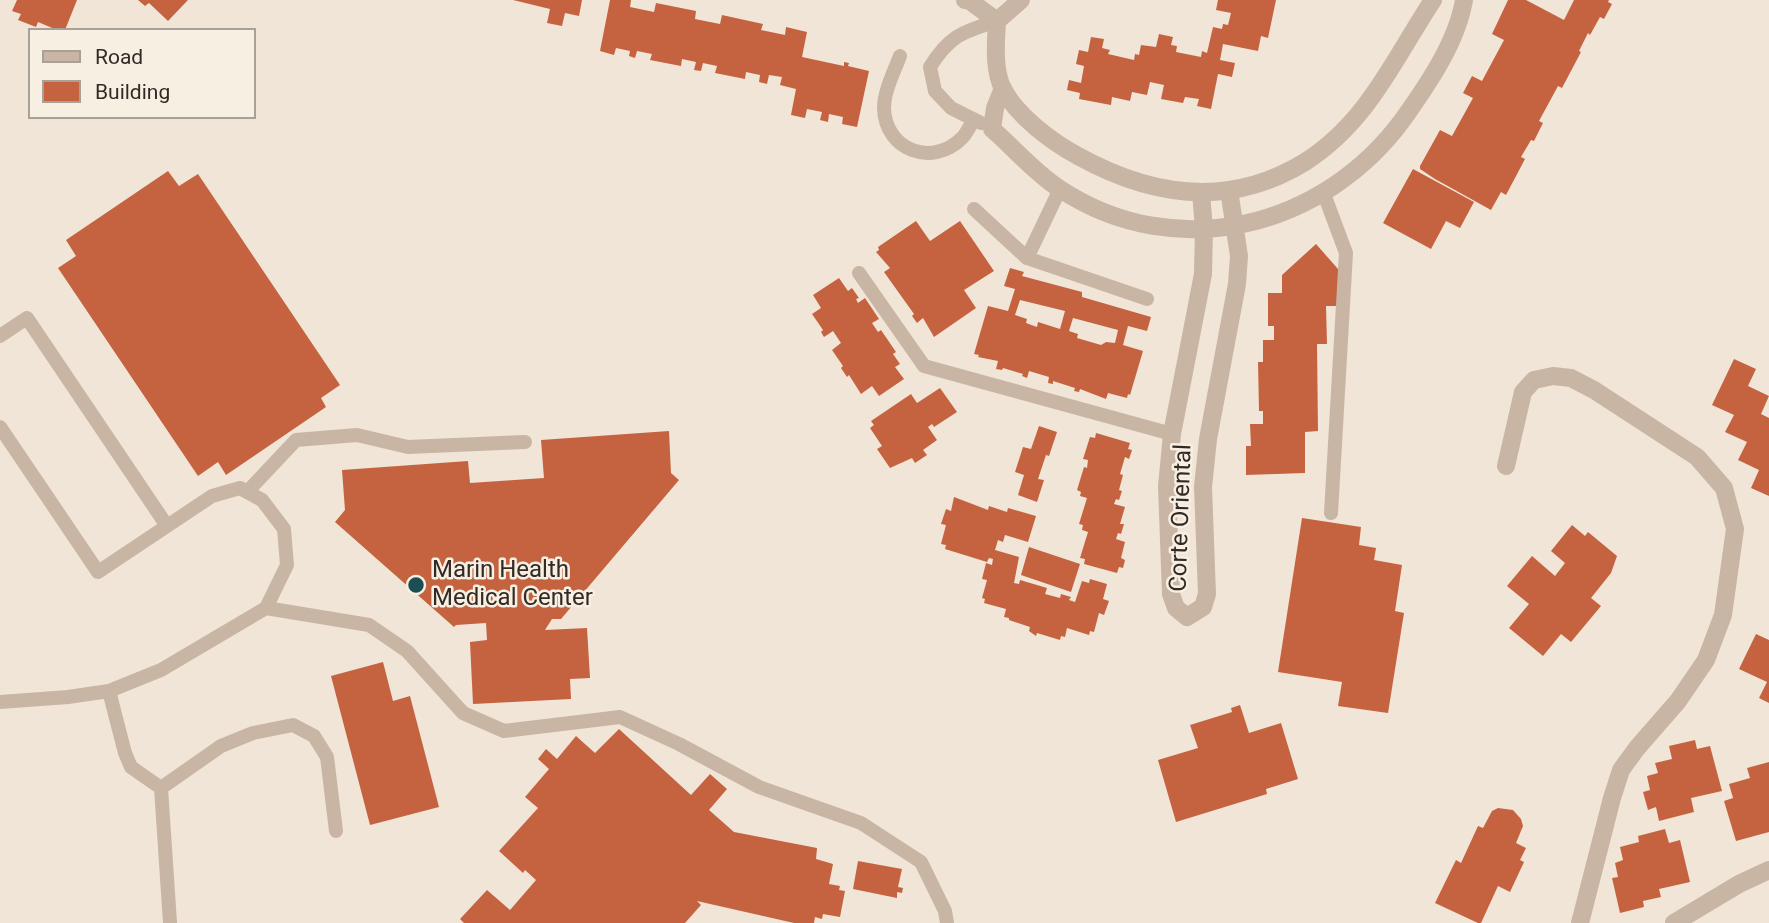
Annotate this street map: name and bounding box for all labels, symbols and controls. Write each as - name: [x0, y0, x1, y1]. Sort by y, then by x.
- legend: [28, 28, 256, 119]
- text: Road: [95, 45, 143, 69]
- text: Building: [95, 80, 170, 104]
- street label: Corte Oriental: [1165, 444, 1199, 592]
- place label: Marin Health Medical Center: [432, 557, 593, 613]
- marker: Marin Health Medical Center: [406, 575, 426, 595]

